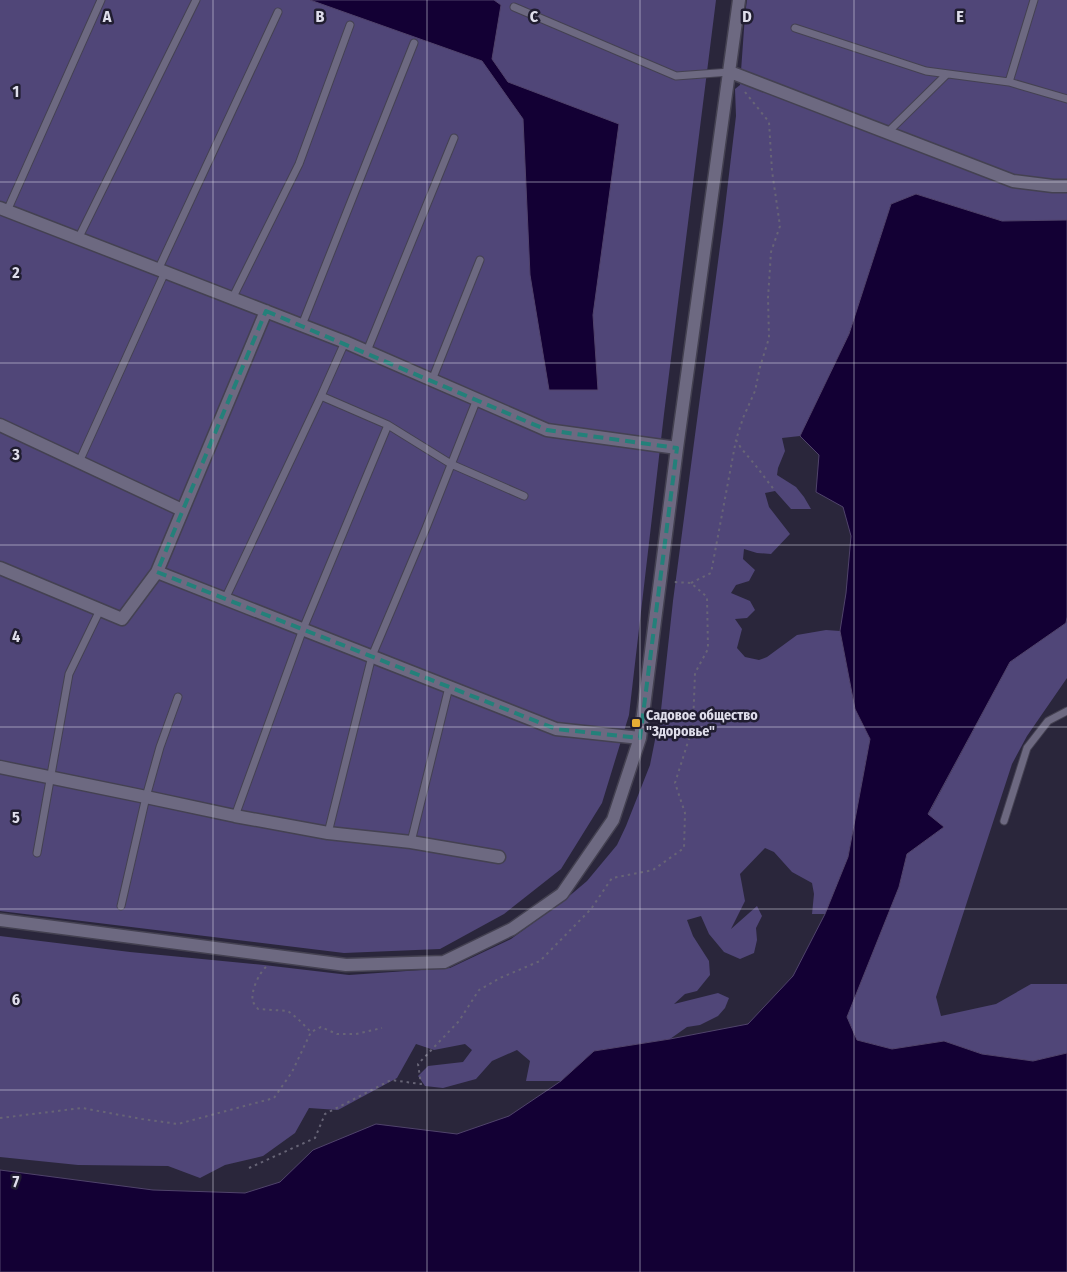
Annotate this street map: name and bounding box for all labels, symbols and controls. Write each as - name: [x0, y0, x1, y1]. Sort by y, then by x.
- text: A: [102, 7, 112, 26]
- text: B: [316, 7, 325, 26]
- text: C: [530, 7, 539, 26]
- text: D: [742, 7, 752, 26]
- text: E: [956, 7, 964, 26]
- text: 1: [13, 82, 19, 101]
- text: 2: [11, 263, 20, 282]
- text: 3: [11, 445, 20, 464]
- text: 4: [12, 627, 20, 646]
- place label: Садовое общество "Здоровье": [646, 707, 758, 740]
- marker: Садовое общество "Здоровье": [630, 717, 642, 729]
- text: 5: [12, 808, 20, 827]
- text: 6: [12, 990, 20, 1009]
- text: 7: [13, 1172, 20, 1191]

